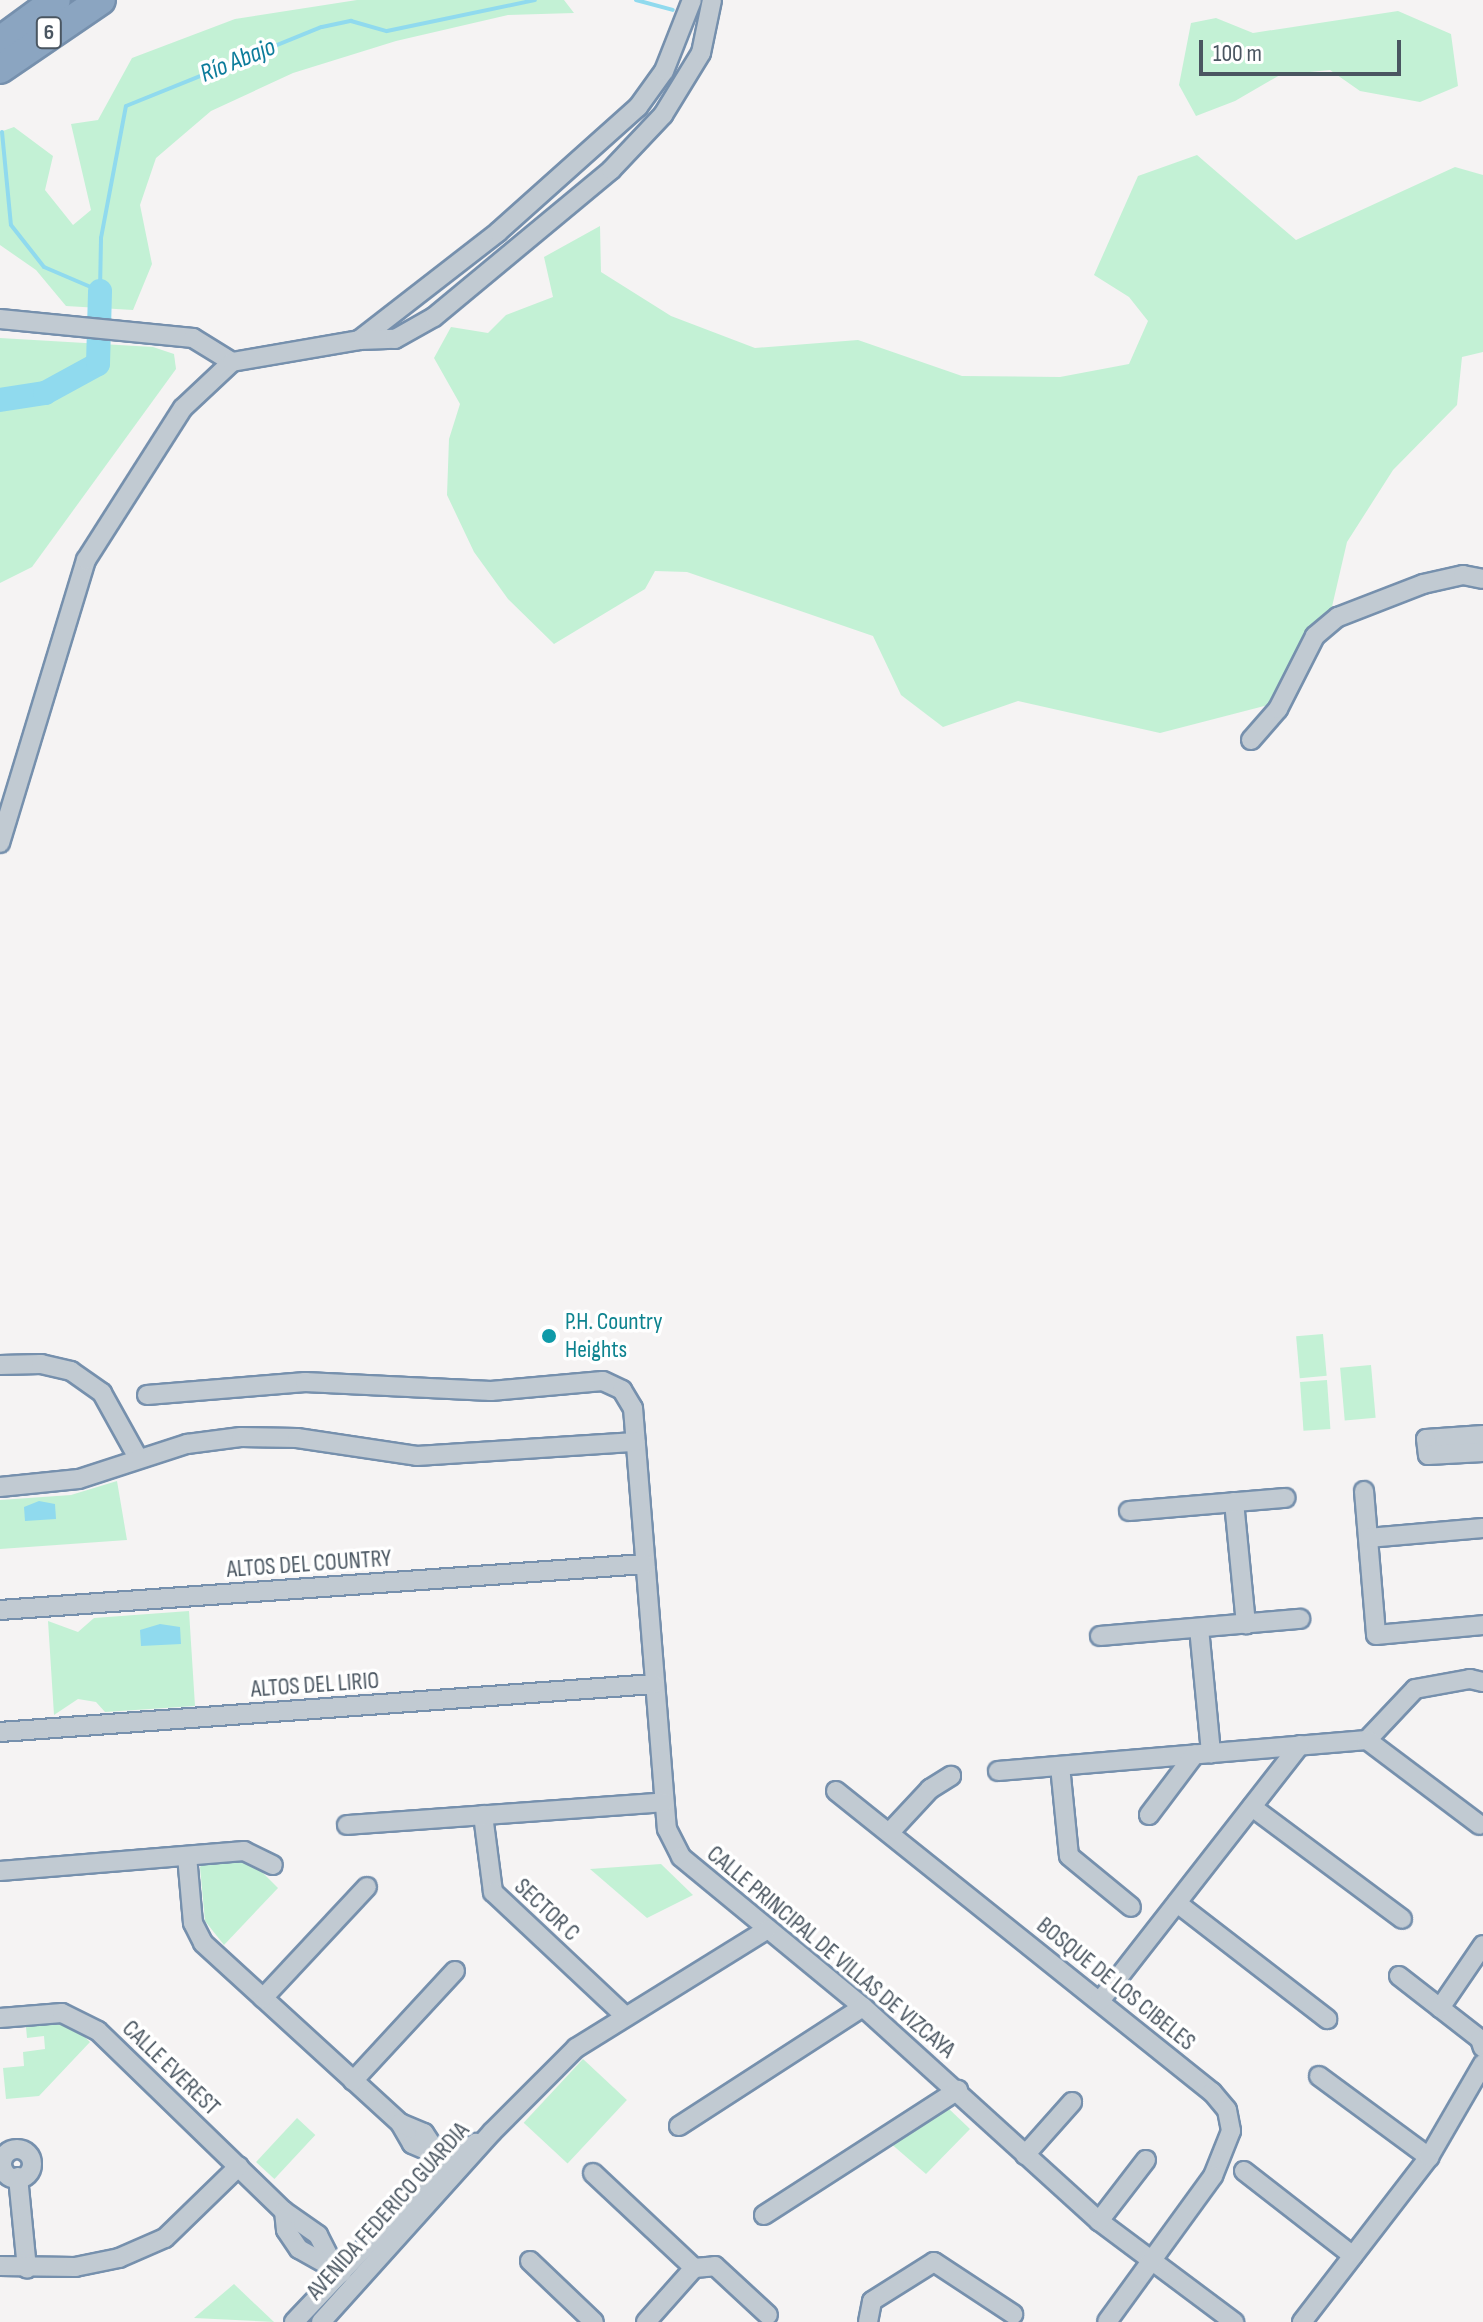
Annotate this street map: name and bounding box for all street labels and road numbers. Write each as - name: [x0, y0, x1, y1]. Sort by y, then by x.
- road number: 6: [35, 15, 63, 51]
- street label: ALTOS DEL COUNTRY: [226, 1544, 392, 1584]
- street label: ALTOS DEL LIRIO: [250, 1666, 380, 1704]
- street label: CALLE PRINCIPAL DE VILLAS DE VIZCAYA: [701, 1840, 961, 2064]
- street label: SECTOR C: [508, 1873, 586, 1947]
- street label: BOSQUE DE LOS CIBELES: [1031, 1911, 1201, 2057]
- street label: CALLE EVEREST: [116, 2014, 226, 2122]
- street label: AVENIDA FEDERICO GUARDIA: [301, 2116, 475, 2306]

